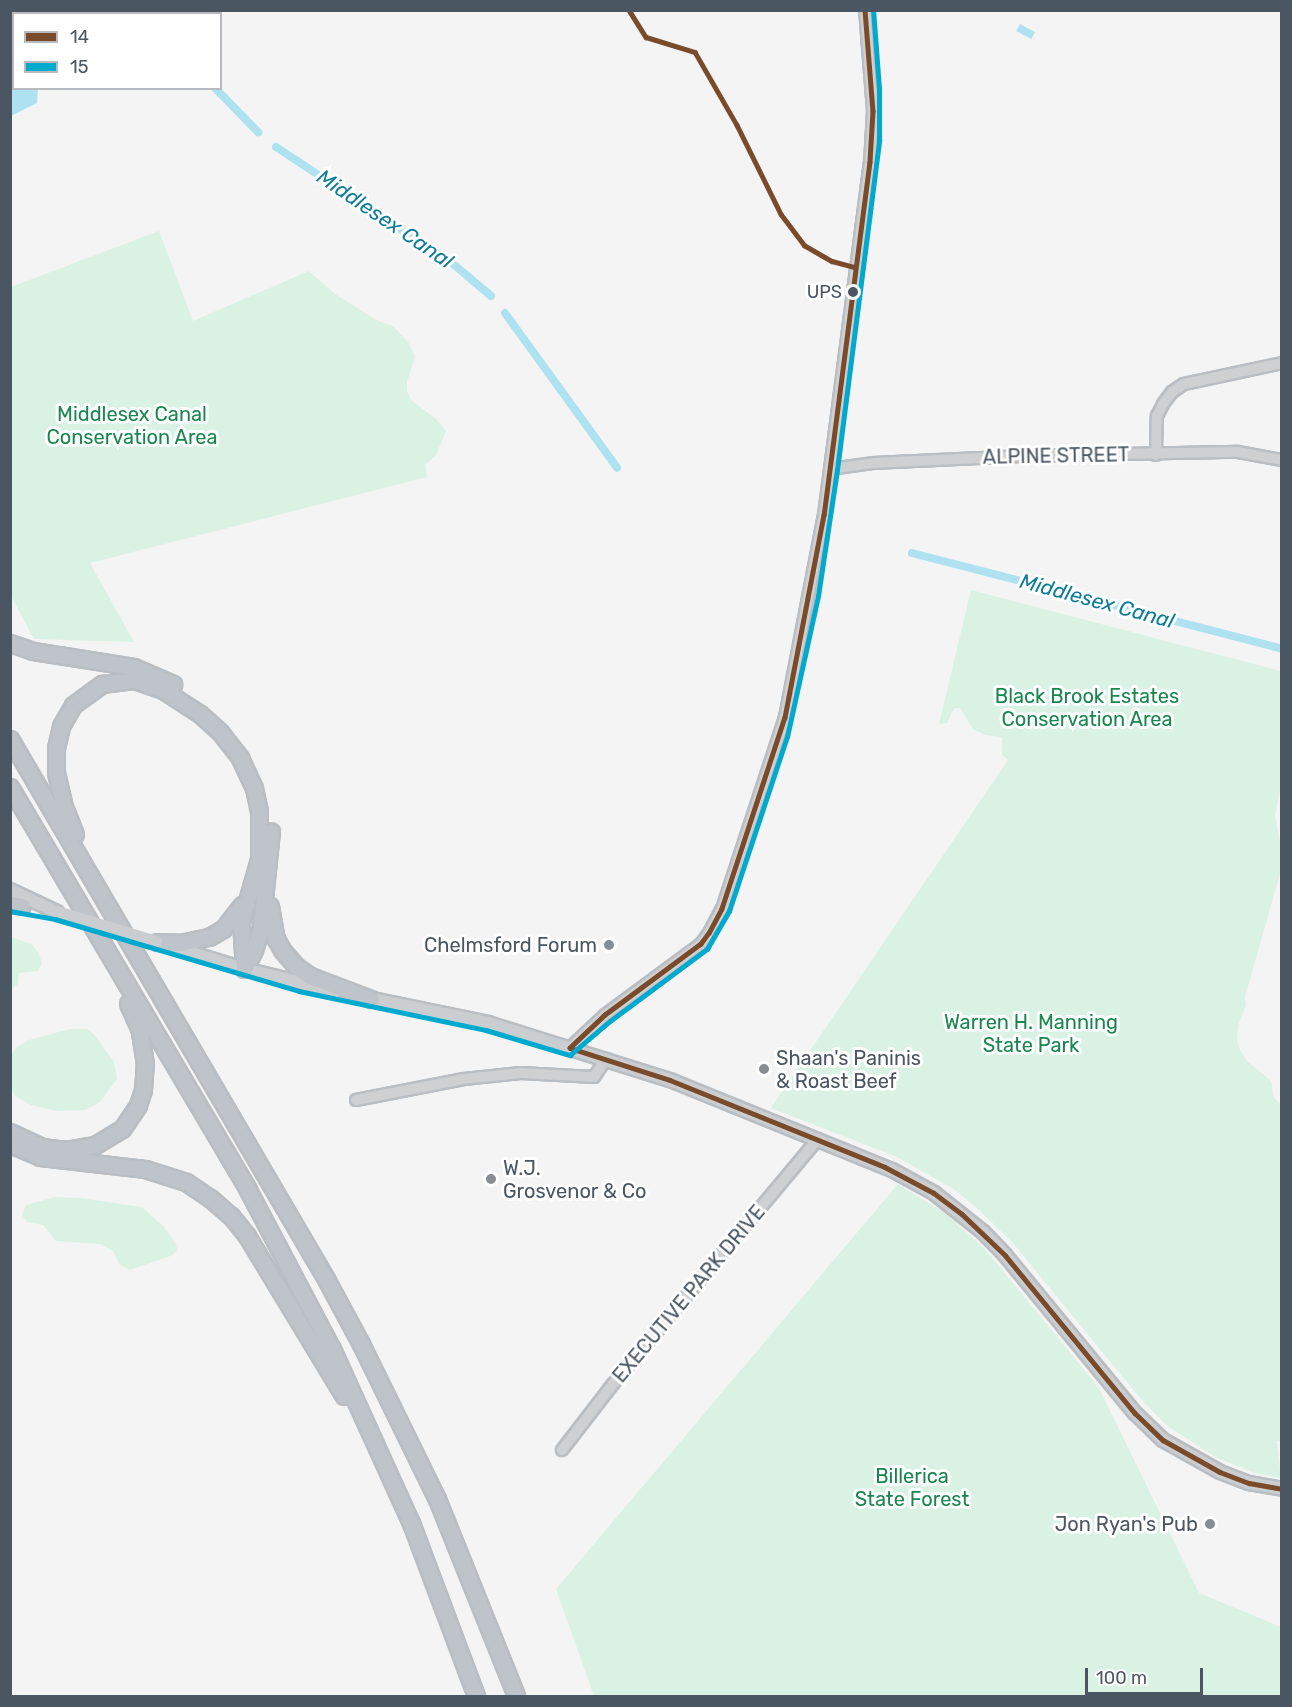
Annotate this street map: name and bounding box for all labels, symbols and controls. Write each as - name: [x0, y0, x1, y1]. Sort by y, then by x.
- legend: [12, 12, 222, 90]
- text: 14: [70, 26, 89, 48]
- text: 15: [70, 56, 88, 78]
- water label: Middlesex Canal: [312, 164, 458, 274]
- place label: UPS: [807, 281, 842, 303]
- marker: UPS: [847, 286, 859, 298]
- park label: Middlesex Canal Conservation Area: [46, 403, 218, 450]
- street label: ALPINE STREET: [982, 443, 1130, 469]
- water label: Middlesex Canal: [1017, 568, 1177, 634]
- park label: Black Brook Estates Conservation Area: [995, 685, 1179, 732]
- place label: Chelmsford Forum: [424, 933, 597, 957]
- marker: Chelmsford Forum: [602, 938, 616, 952]
- park label: Warren H. Manning State Park: [944, 1010, 1118, 1057]
- place label: Shaan's Paninis & Roast Beef: [776, 1046, 921, 1093]
- marker: Shaan's Paninis & Roast Beef: [757, 1062, 771, 1076]
- place label: W.J. Grosvenor & Co: [503, 1156, 647, 1203]
- marker: W.J. Grosvenor & Co: [484, 1172, 498, 1186]
- street label: EXECUTIVE PARK DRIVE: [608, 1200, 770, 1388]
- park label: Billerica State Forest: [855, 1465, 969, 1512]
- place label: Jon Ryan's Pub: [1055, 1512, 1198, 1536]
- marker: Jon Ryan's Pub: [1203, 1517, 1217, 1531]
- scale bar: [1088, 1656, 1206, 1694]
- text: 100 m: [1096, 1667, 1147, 1689]

